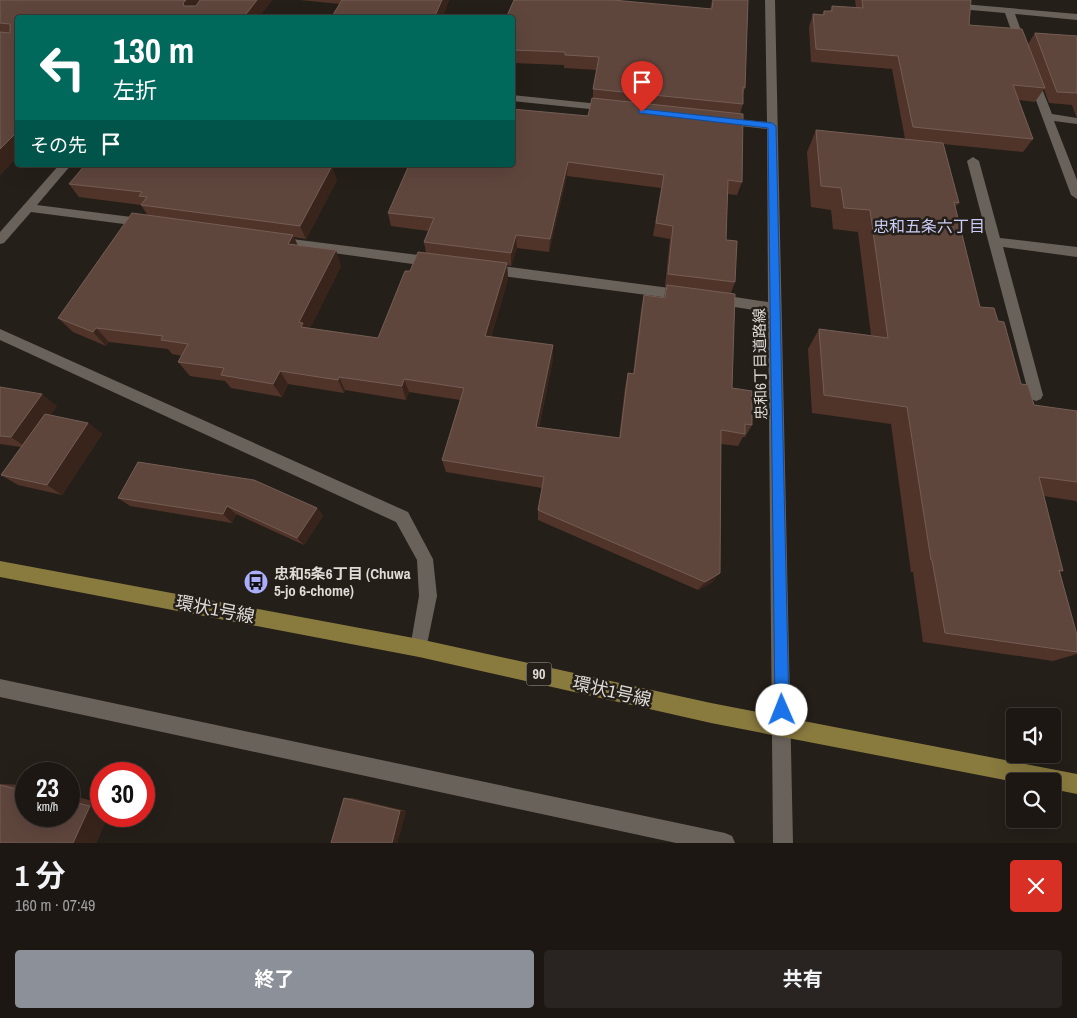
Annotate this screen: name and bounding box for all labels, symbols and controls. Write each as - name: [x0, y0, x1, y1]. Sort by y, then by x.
- text: 130 m: [113, 27, 194, 74]
- icon: left: [30, 35, 95, 100]
- pin: [621, 61, 663, 112]
- icon: arrive: [628, 68, 656, 96]
- text: 左折: [113, 75, 157, 105]
- icon: arrive: [97, 130, 125, 158]
- text: その先: [30, 132, 87, 158]
- district label: 忠和五条六丁目: [873, 215, 985, 237]
- street label: 忠和6丁目道路線: [749, 308, 771, 420]
- place label: 忠和5条6丁目 (Chuwa 5-jo 6-chome): [274, 563, 411, 601]
- bus stop icon: 忠和5条6丁目 (Chuwa 5-jo 6-chome): [243, 569, 269, 595]
- street label: 環状1号線: [173, 589, 257, 629]
- road number: 90: [526, 662, 552, 686]
- street label: 環状1号線: [570, 670, 654, 712]
- position arrow: [755, 683, 807, 735]
- map controls: [1006, 708, 1061, 828]
- button: sound: [1006, 708, 1061, 763]
- speed limit sign: 30: [90, 762, 155, 827]
- text: 23: [36, 771, 59, 805]
- button: search: [1006, 773, 1061, 828]
- text: km/h: [37, 799, 58, 815]
- text: 1 分: [15, 855, 66, 895]
- button: close: [1010, 860, 1062, 912]
- text: 160 m · 07:49: [15, 894, 95, 916]
- button: 終了: [15, 950, 534, 1008]
- button: 共有: [544, 950, 1062, 1008]

